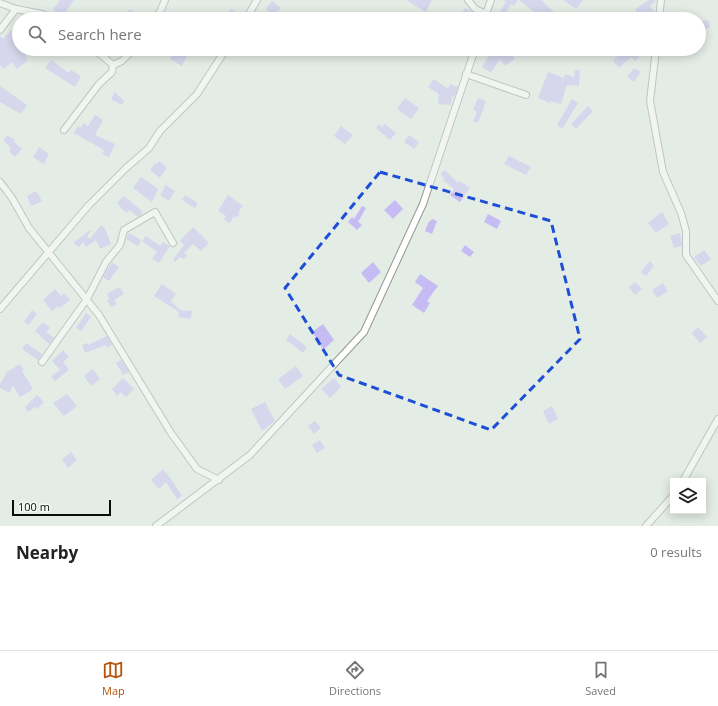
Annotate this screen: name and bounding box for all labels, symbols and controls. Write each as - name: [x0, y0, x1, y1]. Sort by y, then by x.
- search box: [12, 12, 706, 56]
- icon: search: [26, 23, 48, 45]
- text: Search here: [58, 24, 142, 44]
- map controls: [670, 478, 706, 514]
- button: layers: [670, 478, 706, 514]
- scale bar: [12, 498, 111, 517]
- text: 100 m: [18, 499, 50, 514]
- text: Nearby: [16, 541, 78, 564]
- text: 0 results: [650, 543, 702, 561]
- tab: Map: [102, 659, 125, 698]
- tab: Directions: [329, 659, 381, 698]
- tab: Saved: [585, 659, 616, 698]

